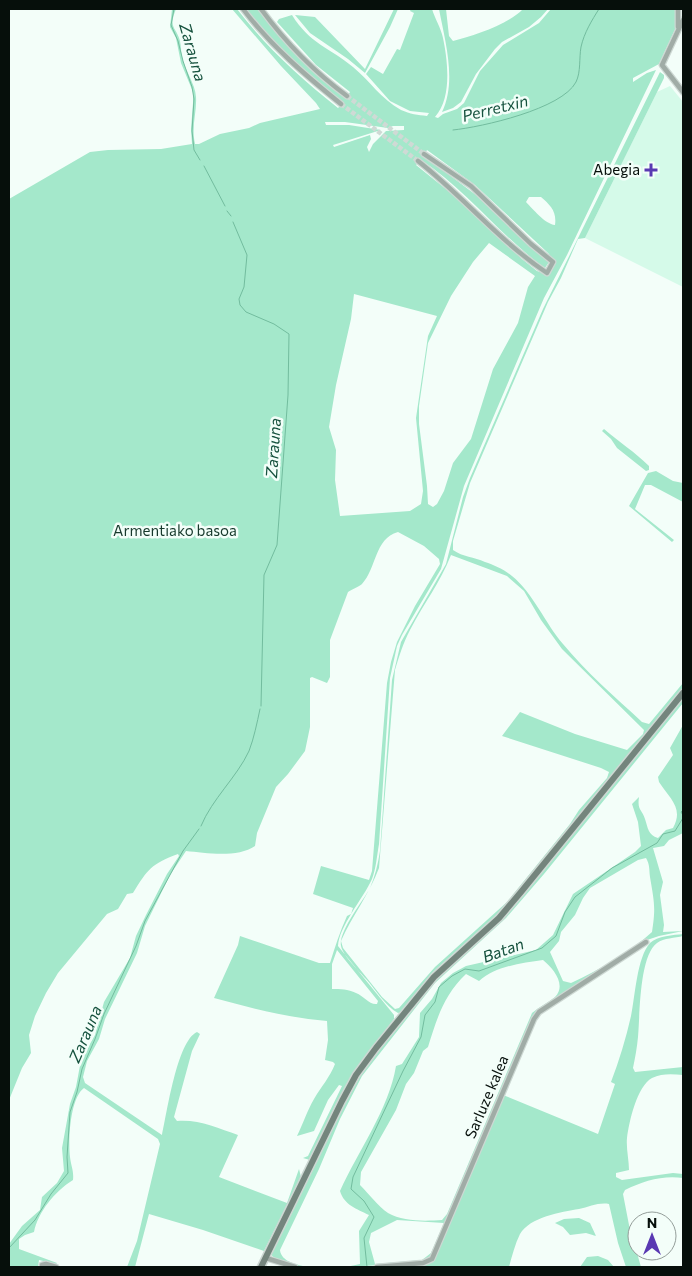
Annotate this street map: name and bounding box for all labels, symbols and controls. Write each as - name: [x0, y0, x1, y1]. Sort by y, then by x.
- water label: Zarauna: [176, 19, 211, 83]
- water label: Perretxin: [460, 90, 530, 125]
- place label: Abegia: [593, 160, 640, 178]
- marker: Abegia: [644, 163, 658, 177]
- water label: Zarauna: [261, 417, 284, 480]
- park label: Armentiako basoa: [113, 521, 237, 539]
- water label: Batan: [479, 933, 526, 966]
- water label: Zarauna: [64, 1002, 105, 1066]
- street label: Sarluze kalea: [460, 1052, 512, 1141]
- north arrow: [627, 1211, 677, 1261]
- text: N: [647, 1214, 657, 1231]

